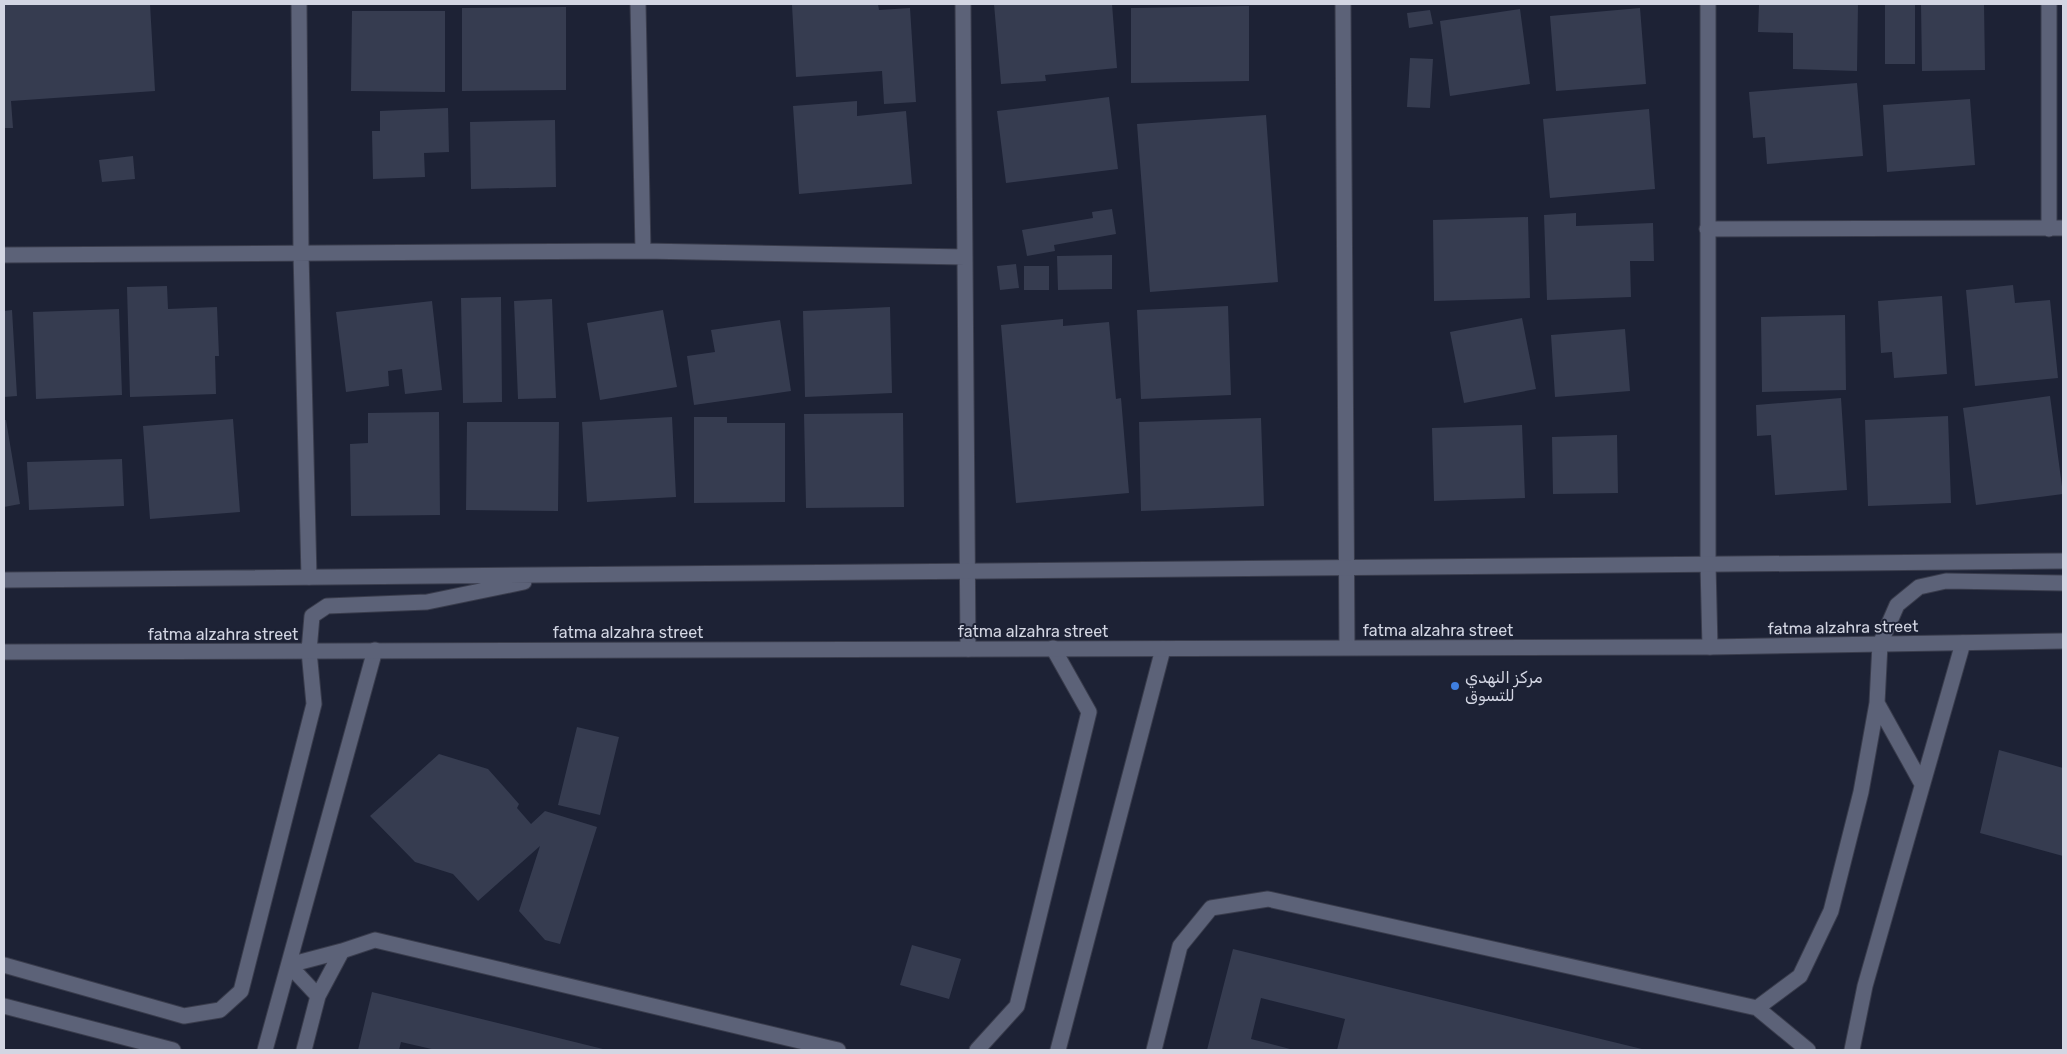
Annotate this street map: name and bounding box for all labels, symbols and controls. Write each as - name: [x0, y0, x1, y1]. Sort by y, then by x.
- street label: fatma alzahra street: [1768, 617, 1918, 638]
- street label: fatma alzahra street: [1363, 621, 1513, 640]
- street label: fatma alzahra street: [958, 622, 1108, 641]
- street label: fatma alzahra street: [553, 623, 703, 642]
- street label: fatma alzahra street: [148, 625, 298, 644]
- place label: مركز النهدي للتسوق: [1465, 668, 1543, 706]
- marker: مركز النهدي للتسوق: [1449, 680, 1461, 692]

